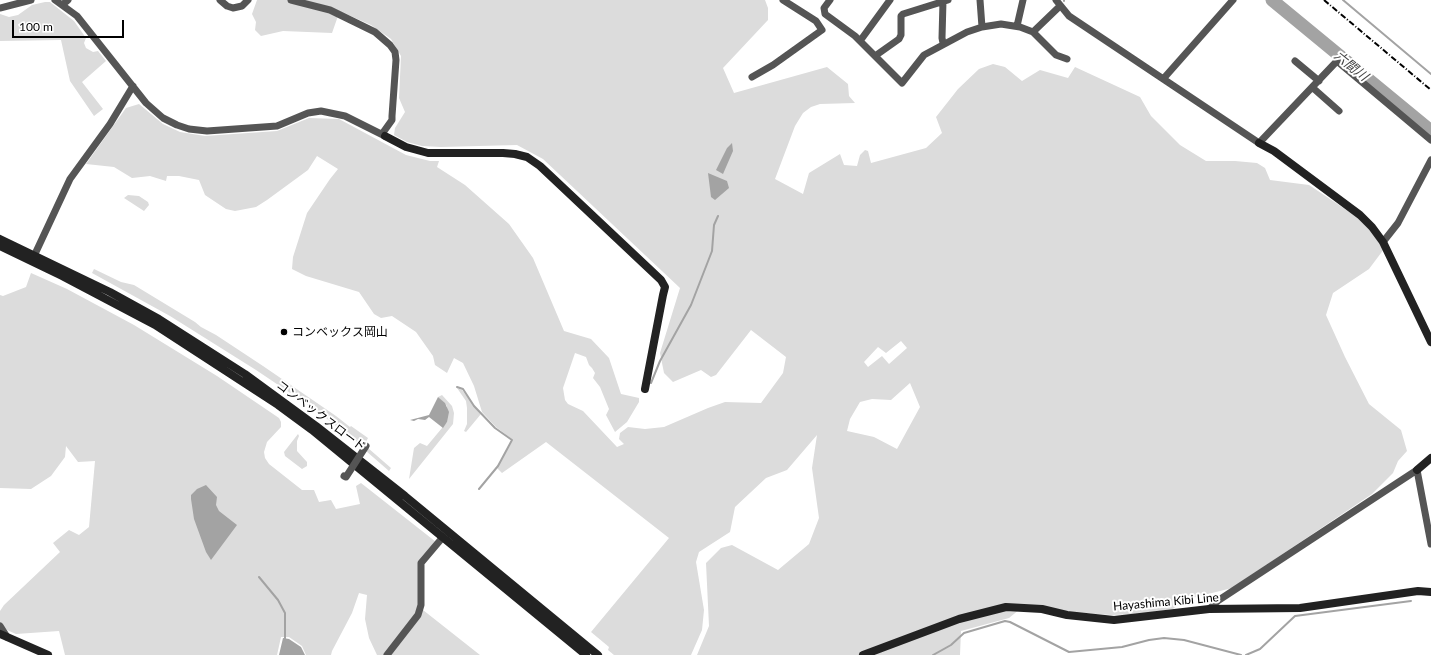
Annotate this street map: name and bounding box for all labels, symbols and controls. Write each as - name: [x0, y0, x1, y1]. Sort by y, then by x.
- scale bar: [14, 12, 126, 38]
- text: 100 m: [19, 19, 53, 34]
- water label: 六間川: [1331, 48, 1371, 84]
- place label: コンベックス岡山: [292, 325, 388, 339]
- marker: コンベックス岡山: [279, 327, 289, 337]
- street label: コンベックスロード: [274, 378, 368, 454]
- street label: Hayashima Kibi Line: [1113, 590, 1219, 614]

